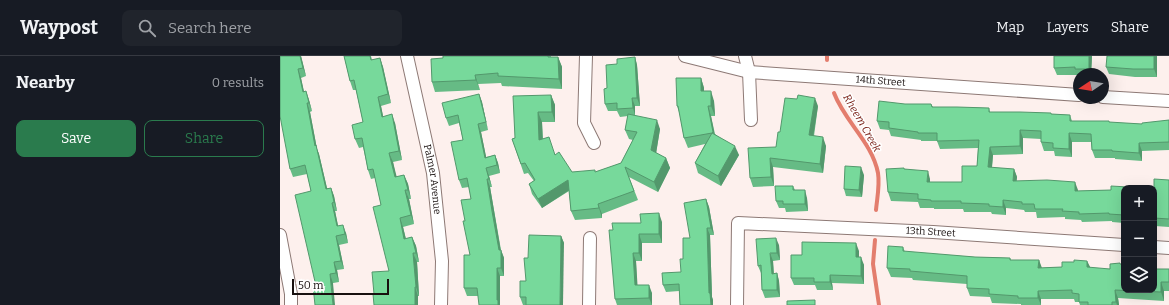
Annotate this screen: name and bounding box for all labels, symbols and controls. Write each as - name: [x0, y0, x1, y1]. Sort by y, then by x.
- search box: [122, 10, 402, 46]
- text: Waypost: [20, 16, 98, 39]
- icon: search: [136, 17, 158, 39]
- text: Search here: [168, 19, 251, 37]
- text: Map: [996, 19, 1024, 36]
- text: Layers: [1046, 19, 1089, 36]
- text: Share: [1111, 19, 1149, 36]
- north arrow: [1073, 68, 1109, 104]
- text: Nearby: [16, 72, 75, 93]
- street label: 14th Street: [855, 73, 906, 89]
- text: 0 results: [212, 75, 264, 90]
- water label: Rheem Creek: [840, 92, 884, 155]
- button: Save: [16, 120, 136, 157]
- button: Share: [144, 120, 264, 157]
- street label: Palmer Avenue: [421, 143, 443, 215]
- map controls: [1121, 185, 1157, 293]
- button: +: [1121, 185, 1157, 221]
- button: −: [1121, 221, 1157, 257]
- street label: 13th Street: [906, 225, 956, 240]
- button: layers: [1121, 257, 1157, 293]
- scale bar: [292, 277, 389, 296]
- text: 50 m: [298, 279, 324, 292]

